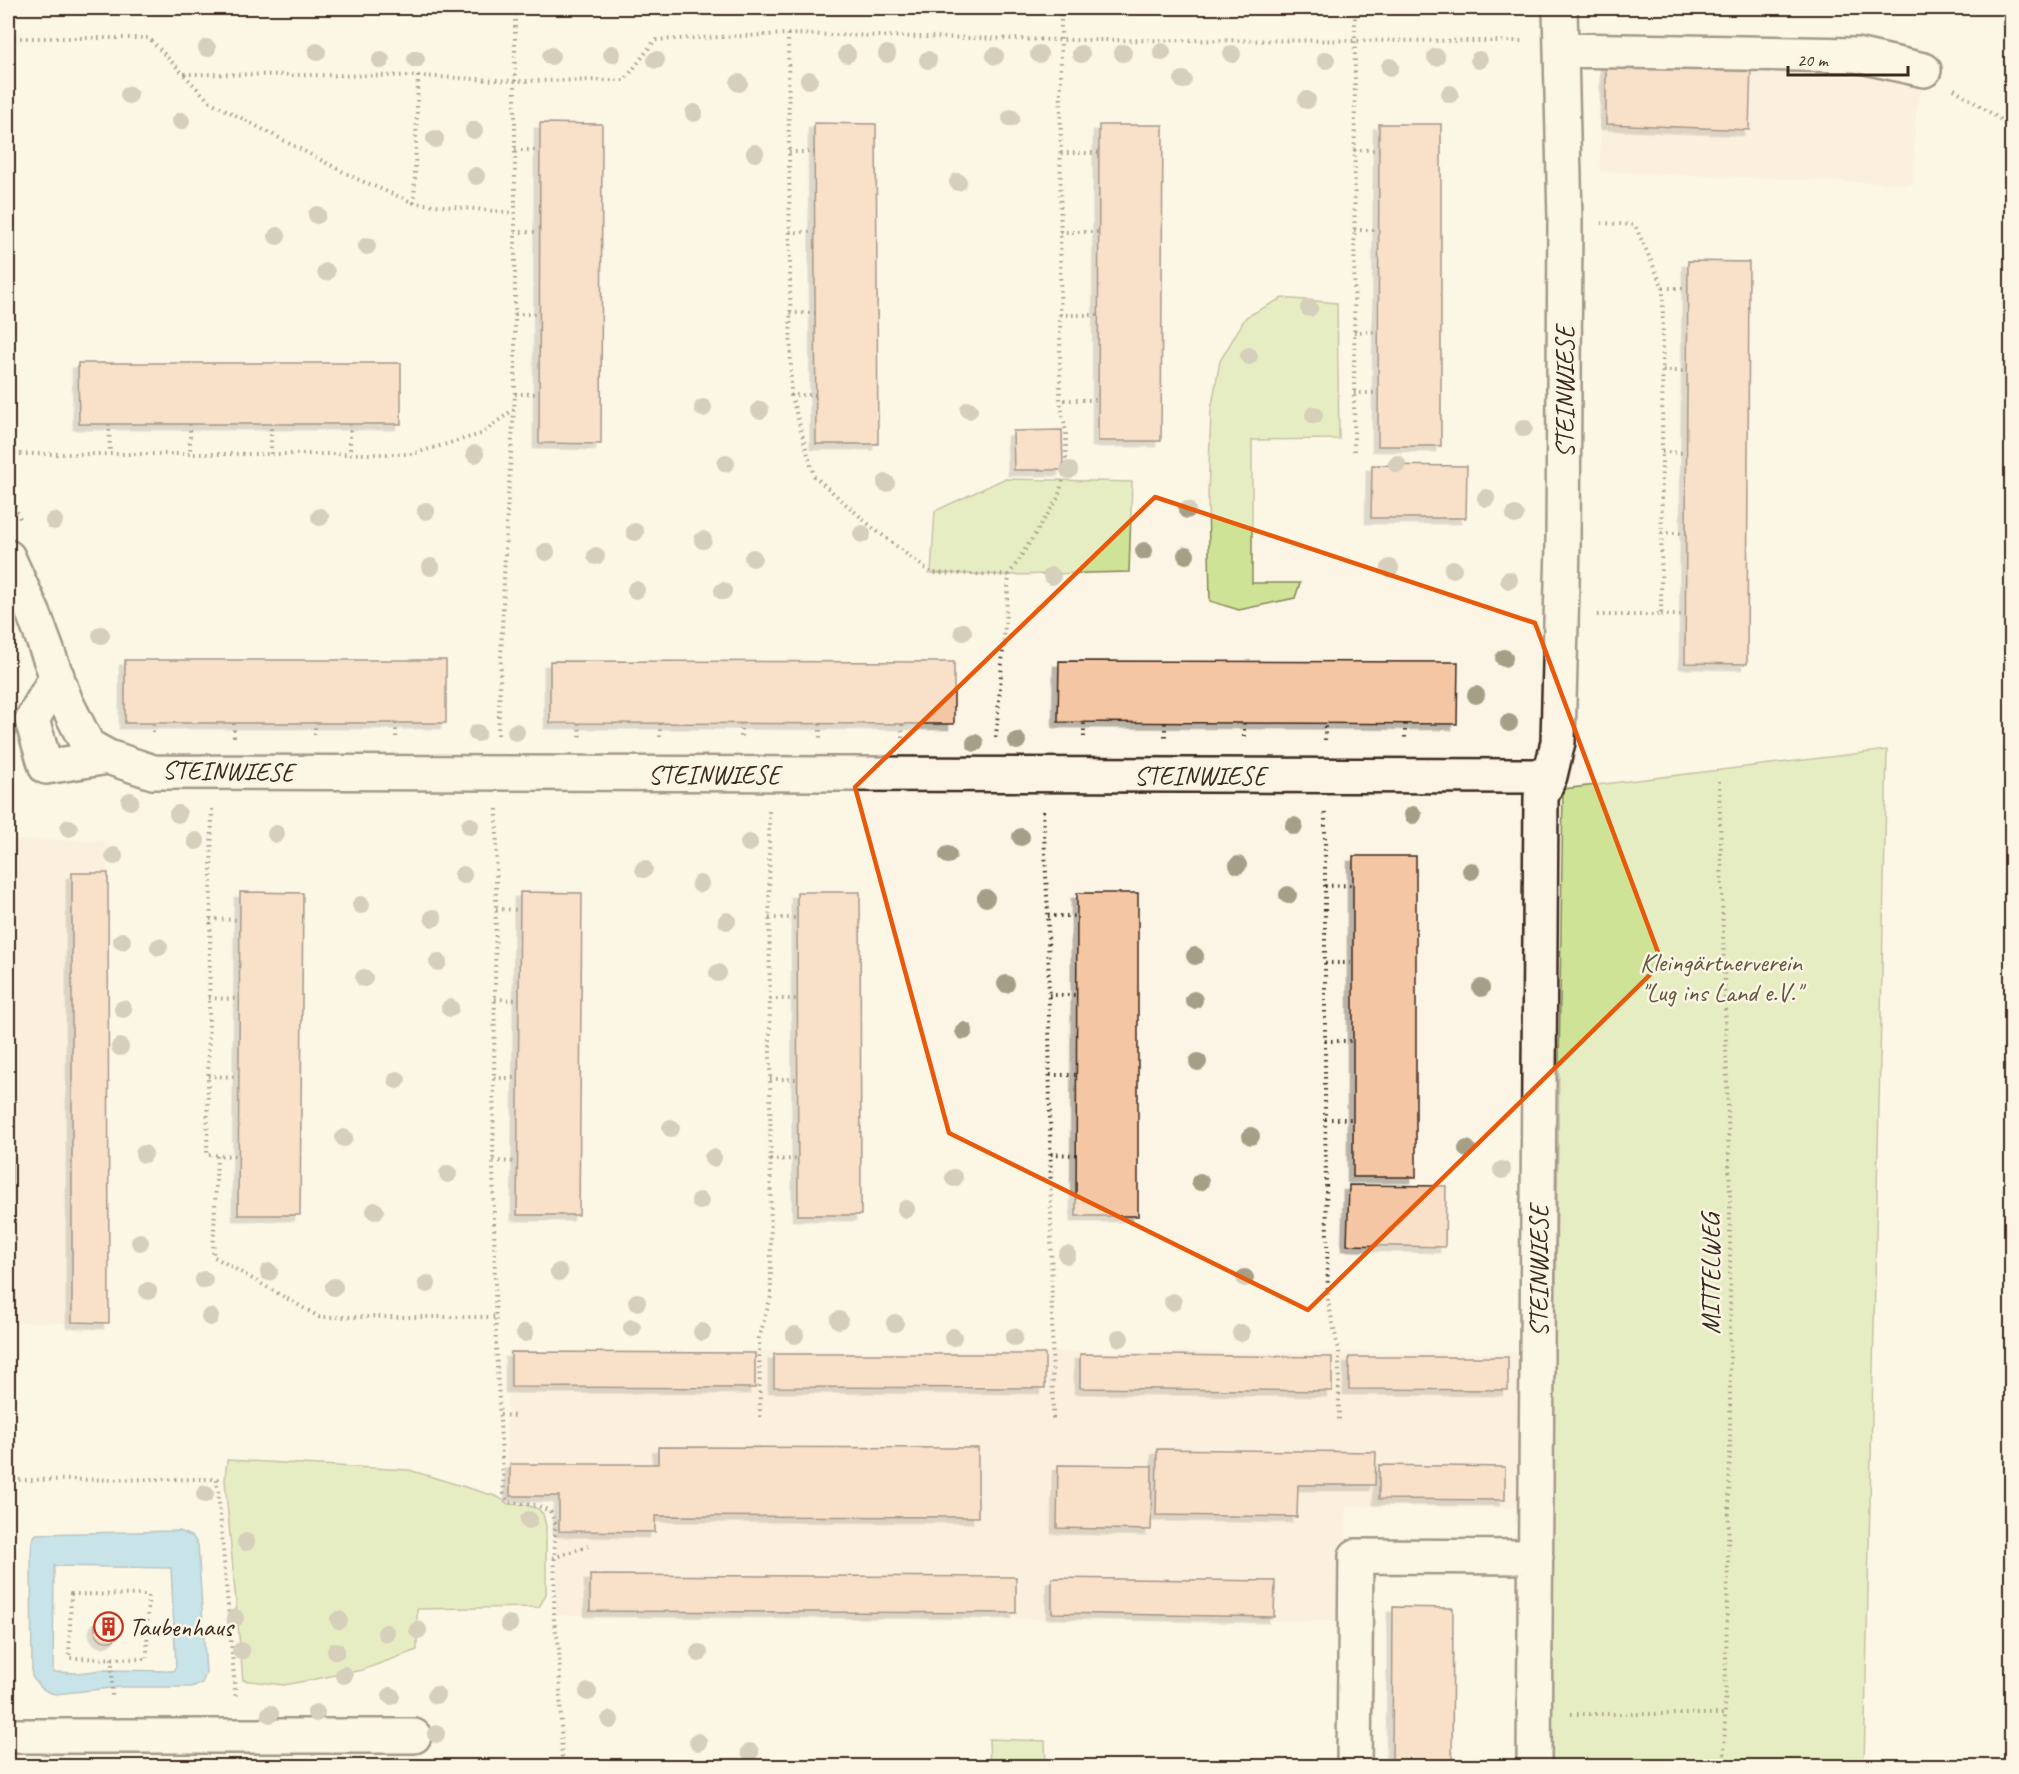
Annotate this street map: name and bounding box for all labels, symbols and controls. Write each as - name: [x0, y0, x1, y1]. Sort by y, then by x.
- scale bar: [1788, 39, 1908, 77]
- text: 20 m: [1797, 49, 1830, 71]
- street label: STEINWIESE: [1548, 322, 1581, 458]
- street label: STEINWIESE: [162, 753, 298, 789]
- street label: STEINWIESE: [648, 758, 784, 791]
- street label: STEINWIESE: [1134, 759, 1270, 792]
- park label: Kleingärtnerverein "Lug ins Land e.V.": [1640, 946, 1806, 1009]
- street label: STEINWIESE: [1522, 1201, 1555, 1337]
- street label: MITTELWEG: [1694, 1210, 1727, 1334]
- building icon: Taubenhaus: [92, 1611, 124, 1643]
- place label: Taubenhaus: [129, 1611, 235, 1644]

